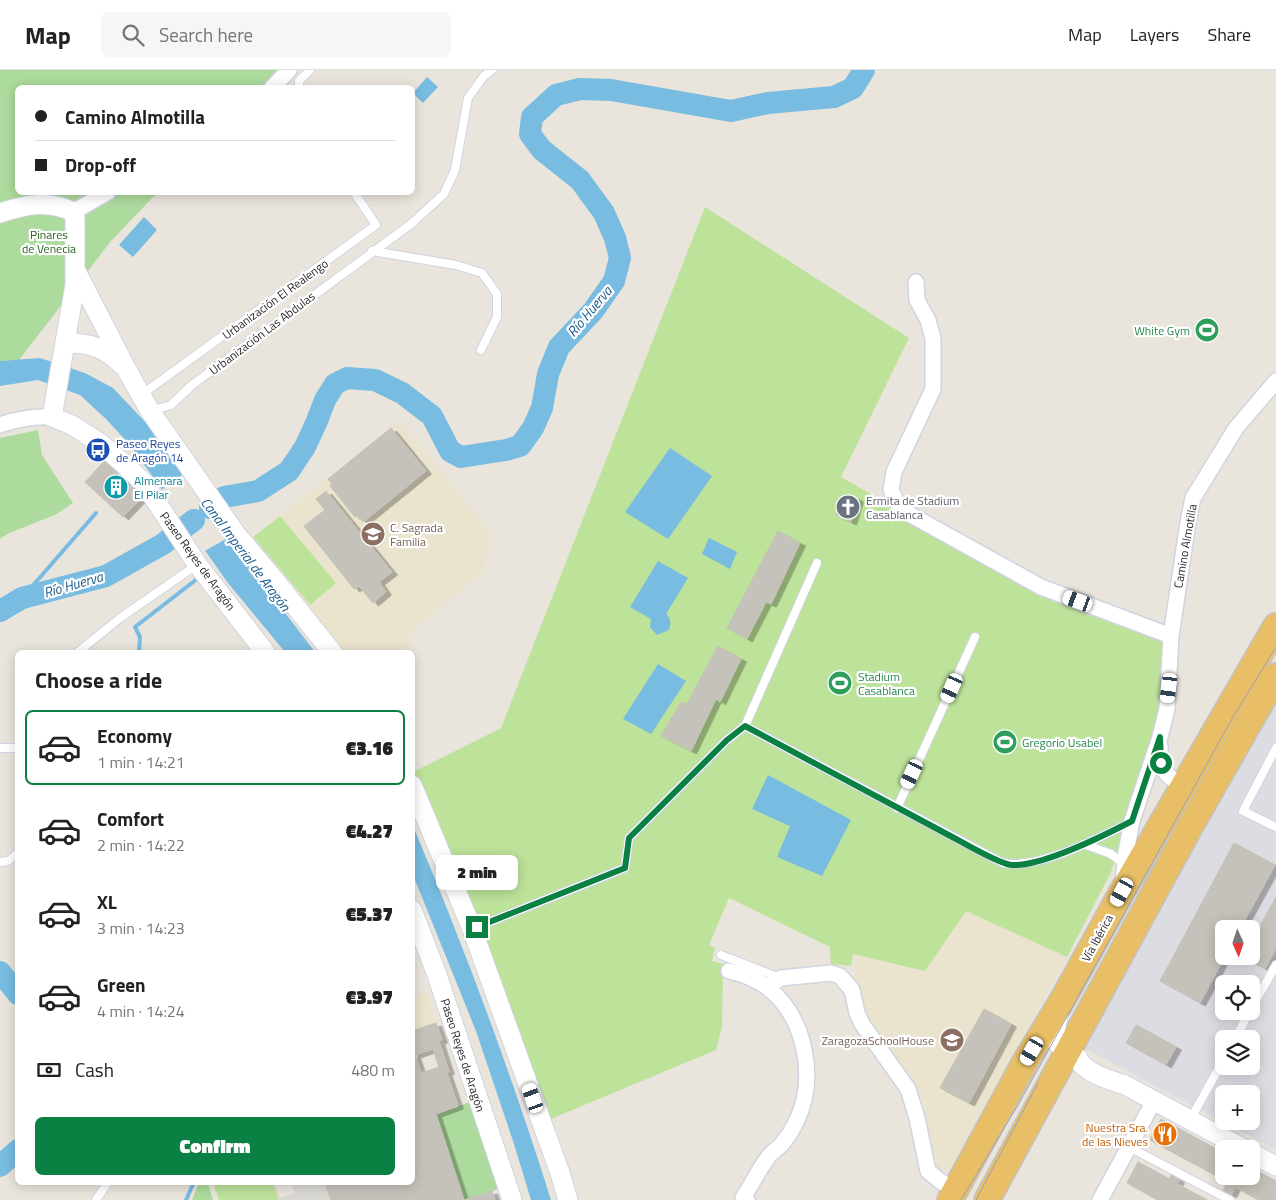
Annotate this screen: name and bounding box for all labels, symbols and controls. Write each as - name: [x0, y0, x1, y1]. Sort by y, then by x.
- search box: [101, 12, 451, 57]
- text: Map: [25, 17, 71, 53]
- text: Search here: [159, 20, 253, 49]
- icon: search: [119, 21, 147, 49]
- text: Map: [1068, 21, 1102, 48]
- text: Layers: [1130, 21, 1179, 48]
- text: Share: [1207, 21, 1251, 48]
- text: Camino Almotilla: [65, 102, 205, 131]
- text: Drop-off: [65, 150, 136, 179]
- park label: Pinares de Venecia: [22, 225, 76, 258]
- street label: Urbanización El Realengo: [218, 254, 332, 344]
- water label: Río Huerva: [561, 280, 617, 341]
- street label: Urbanización Las Abdulas: [205, 286, 319, 379]
- sports icon: White Gym: [1194, 317, 1220, 343]
- place label: White Gym: [1134, 321, 1190, 340]
- place label: Paseo Reyes de Aragón 14: [116, 434, 184, 467]
- bus stop icon: Paseo Reyes de Aragón 14: [85, 437, 111, 463]
- place label: Almenara El Pilar: [134, 471, 183, 504]
- building icon: Almenara El Pilar: [103, 474, 129, 500]
- place label: Ermita de Stadium Casablanca: [866, 491, 959, 524]
- water label: Canal Imperial de Aragón: [196, 493, 297, 616]
- church icon: Ermita de Stadium Casablanca: [835, 494, 861, 520]
- street label: Camino Almotilla: [1168, 502, 1202, 590]
- street label: Paseo Reyes de Aragón: [156, 508, 240, 614]
- place label: C. Sagrada Familia: [390, 518, 443, 551]
- school or university icon: C. Sagrada Familia: [360, 521, 386, 547]
- water label: Río Huerva: [41, 565, 106, 602]
- car: [1061, 589, 1094, 613]
- text: Choose a ride: [35, 663, 162, 697]
- place label: Stadium Casablanca: [858, 667, 915, 700]
- sports icon: Stadium Casablanca: [827, 670, 853, 696]
- car: [939, 671, 964, 705]
- car: [1159, 672, 1178, 704]
- text: Economy: [97, 721, 172, 750]
- icon: car: [37, 725, 82, 770]
- sports icon: Gregorio Usabel: [992, 729, 1018, 755]
- text: €3.16: [346, 733, 393, 762]
- place label: Gregorio Usabel: [1022, 733, 1102, 752]
- text: 1 min · 14:21: [97, 750, 185, 774]
- route start: [1150, 752, 1172, 774]
- car: [898, 757, 925, 791]
- text: Comfort: [97, 804, 164, 833]
- icon: car: [37, 808, 82, 853]
- text: €4.27: [346, 816, 393, 845]
- text: 2 min · 14:22: [97, 833, 185, 857]
- callout: 2 min: [436, 854, 518, 890]
- text: 2 min: [457, 860, 497, 884]
- car: [1108, 875, 1135, 909]
- text: XL: [97, 887, 117, 916]
- icon: car: [37, 891, 82, 936]
- text: €5.37: [346, 899, 393, 928]
- street label: Vía Ibérica: [1076, 911, 1118, 965]
- text: 3 min · 14:23: [97, 916, 185, 940]
- route end: [466, 916, 488, 938]
- north arrow: [1215, 920, 1260, 965]
- map controls: [1215, 920, 1260, 1185]
- text: Green: [97, 970, 146, 999]
- icon: car: [37, 974, 82, 1019]
- button: locate: [1215, 975, 1260, 1020]
- text: €3.97: [346, 982, 393, 1011]
- street label: Paseo Reyes de Aragón: [436, 996, 490, 1114]
- text: 4 min · 14:24: [97, 999, 185, 1023]
- school or university icon: ZaragozaSchoolHouse: [939, 1027, 965, 1053]
- button: layers: [1215, 1030, 1260, 1075]
- place label: ZaragozaSchoolHouse: [821, 1031, 934, 1050]
- car: [1018, 1034, 1045, 1068]
- text: Cash: [75, 1055, 114, 1084]
- icon: cash: [35, 1056, 63, 1084]
- text: 480 m: [351, 1058, 395, 1082]
- car: [520, 1081, 545, 1115]
- button: +: [1215, 1085, 1260, 1130]
- button: Confirm: [35, 1117, 395, 1175]
- place label: Nuestra Sra. de las Nieves: [1082, 1118, 1148, 1151]
- restaurant icon: Nuestra Sra. de las Nieves: [1152, 1121, 1178, 1147]
- button: −: [1215, 1140, 1260, 1185]

